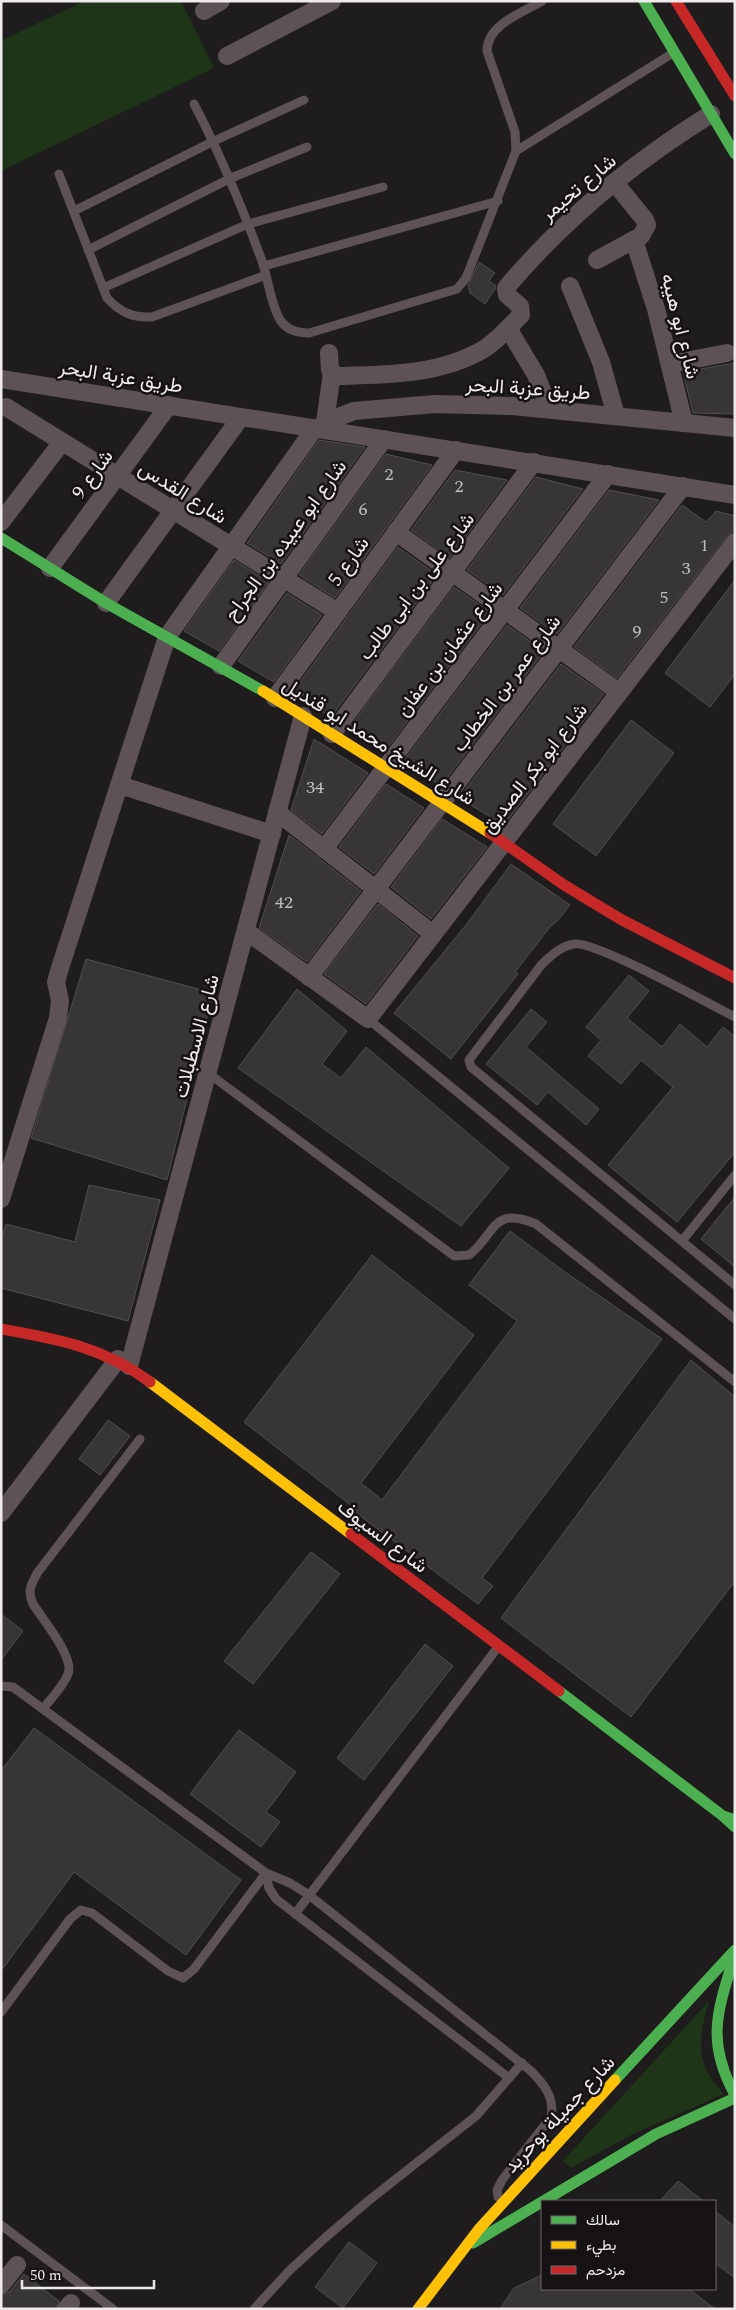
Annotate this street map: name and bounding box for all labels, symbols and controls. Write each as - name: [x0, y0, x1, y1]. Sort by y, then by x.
- street label: شارع تحيمر: [533, 147, 623, 229]
- street label: شارع ابو هيبه: [652, 270, 708, 382]
- street label: طريق عزبة البحر: [56, 352, 185, 402]
- street label: طريق عزبة البحر: [464, 370, 591, 408]
- street label: شارع 9: [64, 443, 121, 506]
- street label: شارع القدس: [132, 454, 233, 532]
- street label: شارع ابو عبيده بن الجراح: [217, 454, 355, 627]
- house number: 2: [385, 461, 394, 488]
- house number: 2: [455, 473, 464, 500]
- house number: 6: [359, 496, 368, 523]
- street label: شارع على بن ابى طالب: [351, 506, 482, 667]
- street label: شارع 5: [320, 530, 377, 593]
- house number: 1: [700, 532, 709, 559]
- house number: 3: [682, 555, 691, 582]
- street label: شارع عثمان بن عفان: [389, 576, 511, 724]
- house number: 5: [660, 584, 669, 611]
- street label: شارع عمر بن الخطاب: [445, 609, 569, 759]
- house number: 9: [633, 618, 642, 645]
- street label: شارع الشيخ محمد ابو قنديل: [276, 670, 481, 813]
- street label: شارع ابو بكر الصديق: [474, 697, 595, 840]
- house number: 34: [306, 774, 324, 801]
- house number: 42: [275, 889, 293, 916]
- street label: شارع الاسطبلات: [166, 971, 228, 1101]
- street label: شارع السيوف: [331, 1493, 434, 1581]
- street label: شارع جميلة بوحريد: [497, 2049, 622, 2180]
- legend: [541, 2200, 716, 2290]
- text: سالك: [586, 2209, 620, 2232]
- text: بطيء: [586, 2234, 616, 2258]
- scale bar: [22, 2258, 155, 2290]
- text: مزدحم: [586, 2259, 625, 2282]
- text: 50 m: [30, 2264, 62, 2287]

